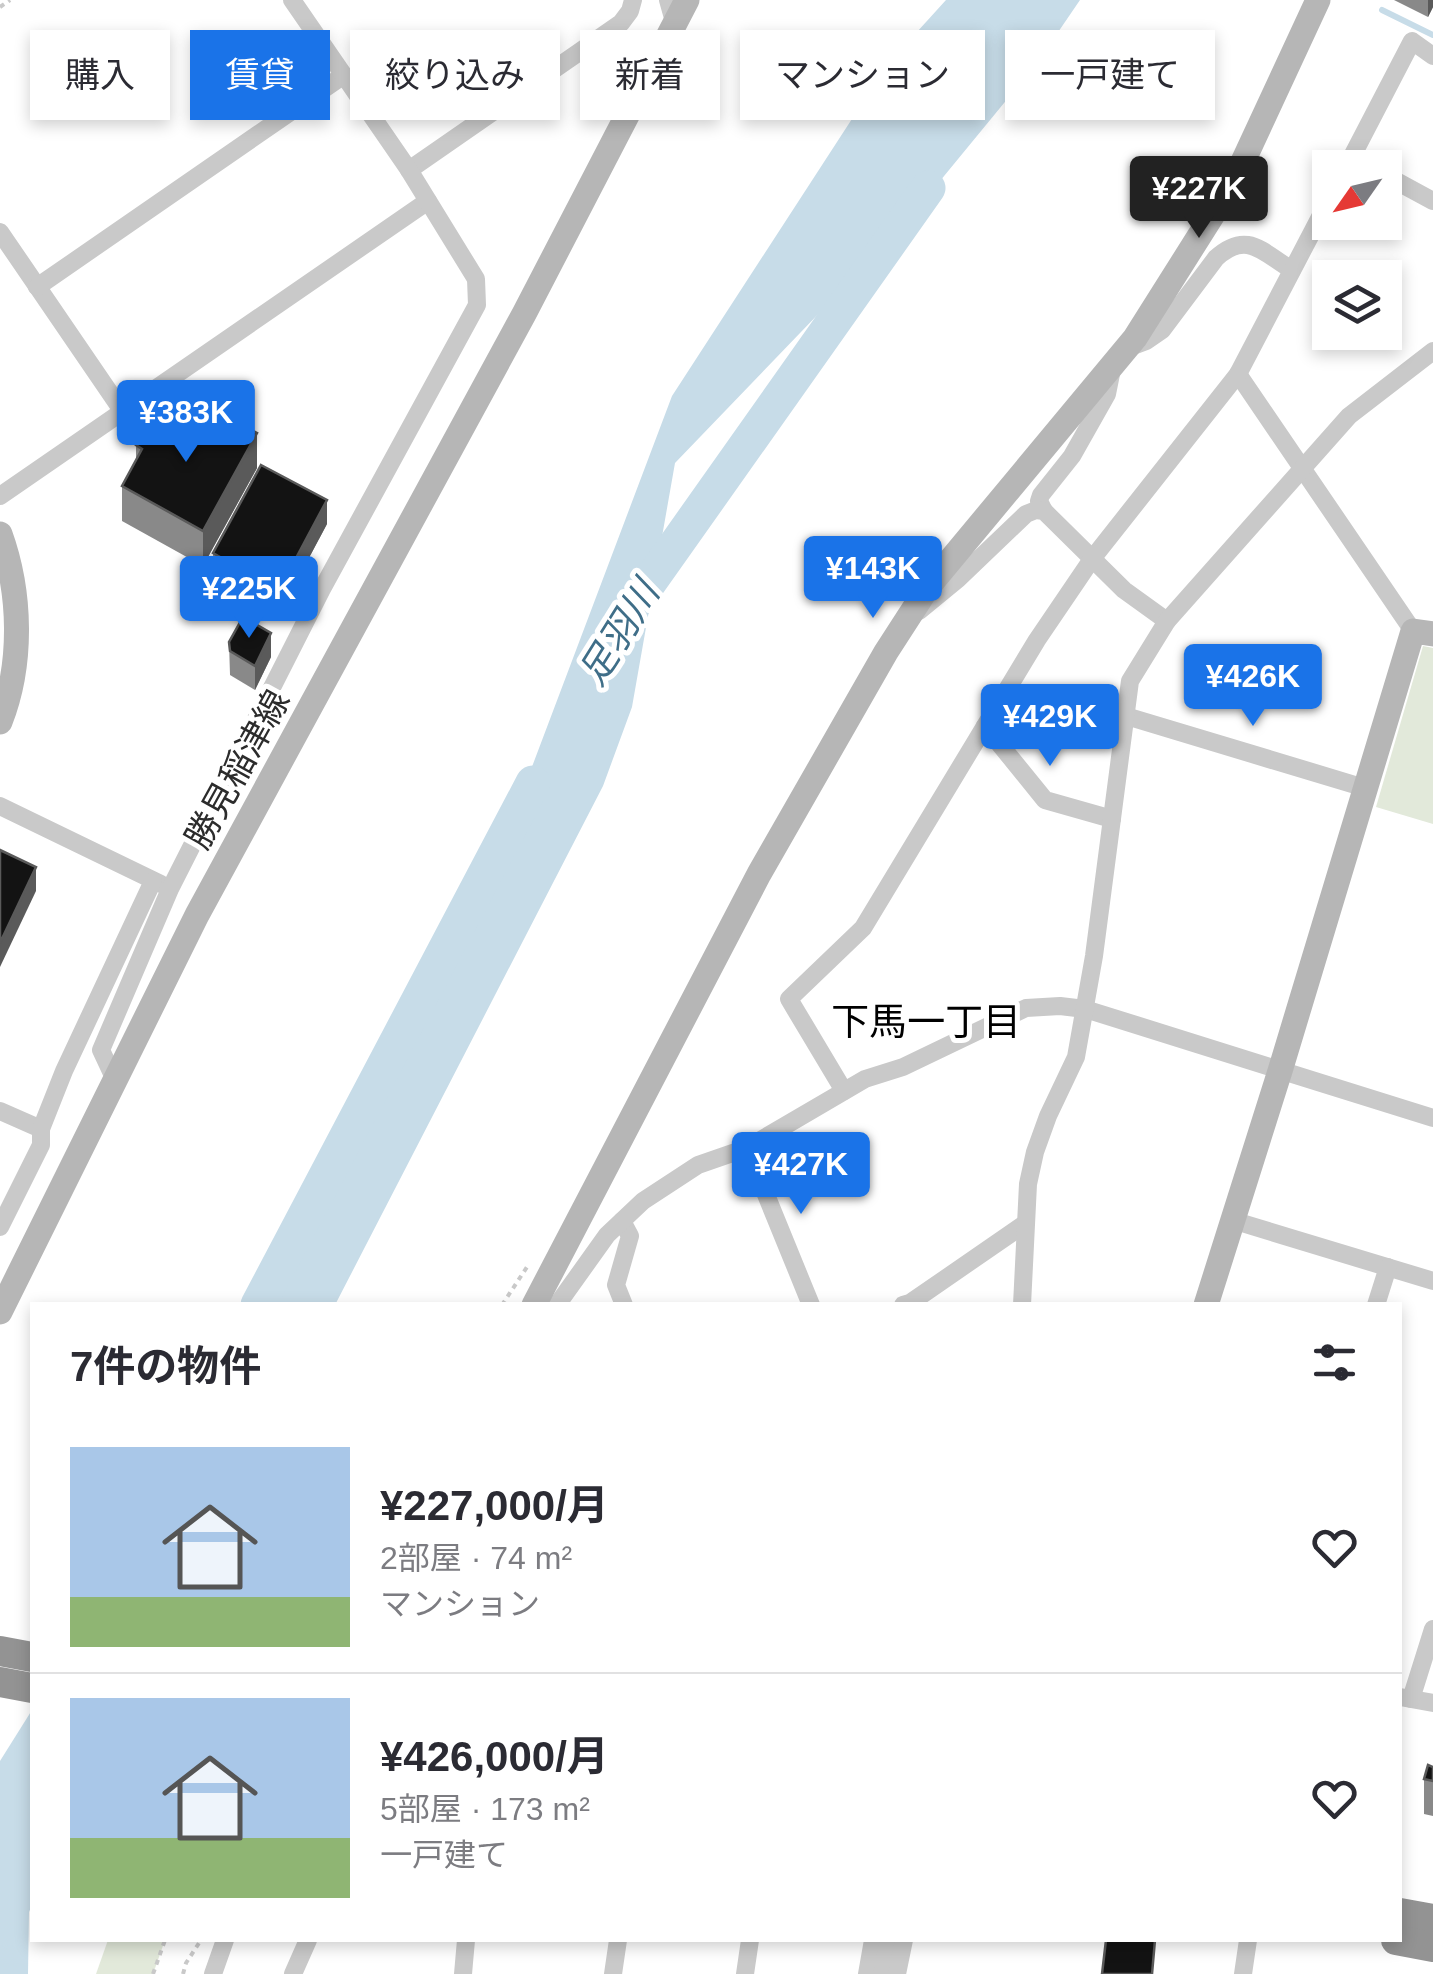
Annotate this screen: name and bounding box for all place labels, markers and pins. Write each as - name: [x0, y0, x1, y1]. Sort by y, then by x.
- pin: ¥227K: [1129, 156, 1269, 241]
- pin: ¥383K: [116, 380, 256, 465]
- pin: ¥143K: [803, 536, 943, 621]
- pin: ¥225K: [179, 556, 319, 641]
- pin: ¥426K: [1183, 644, 1323, 729]
- pin: ¥429K: [980, 684, 1120, 769]
- pin: ¥427K: [731, 1132, 871, 1217]

